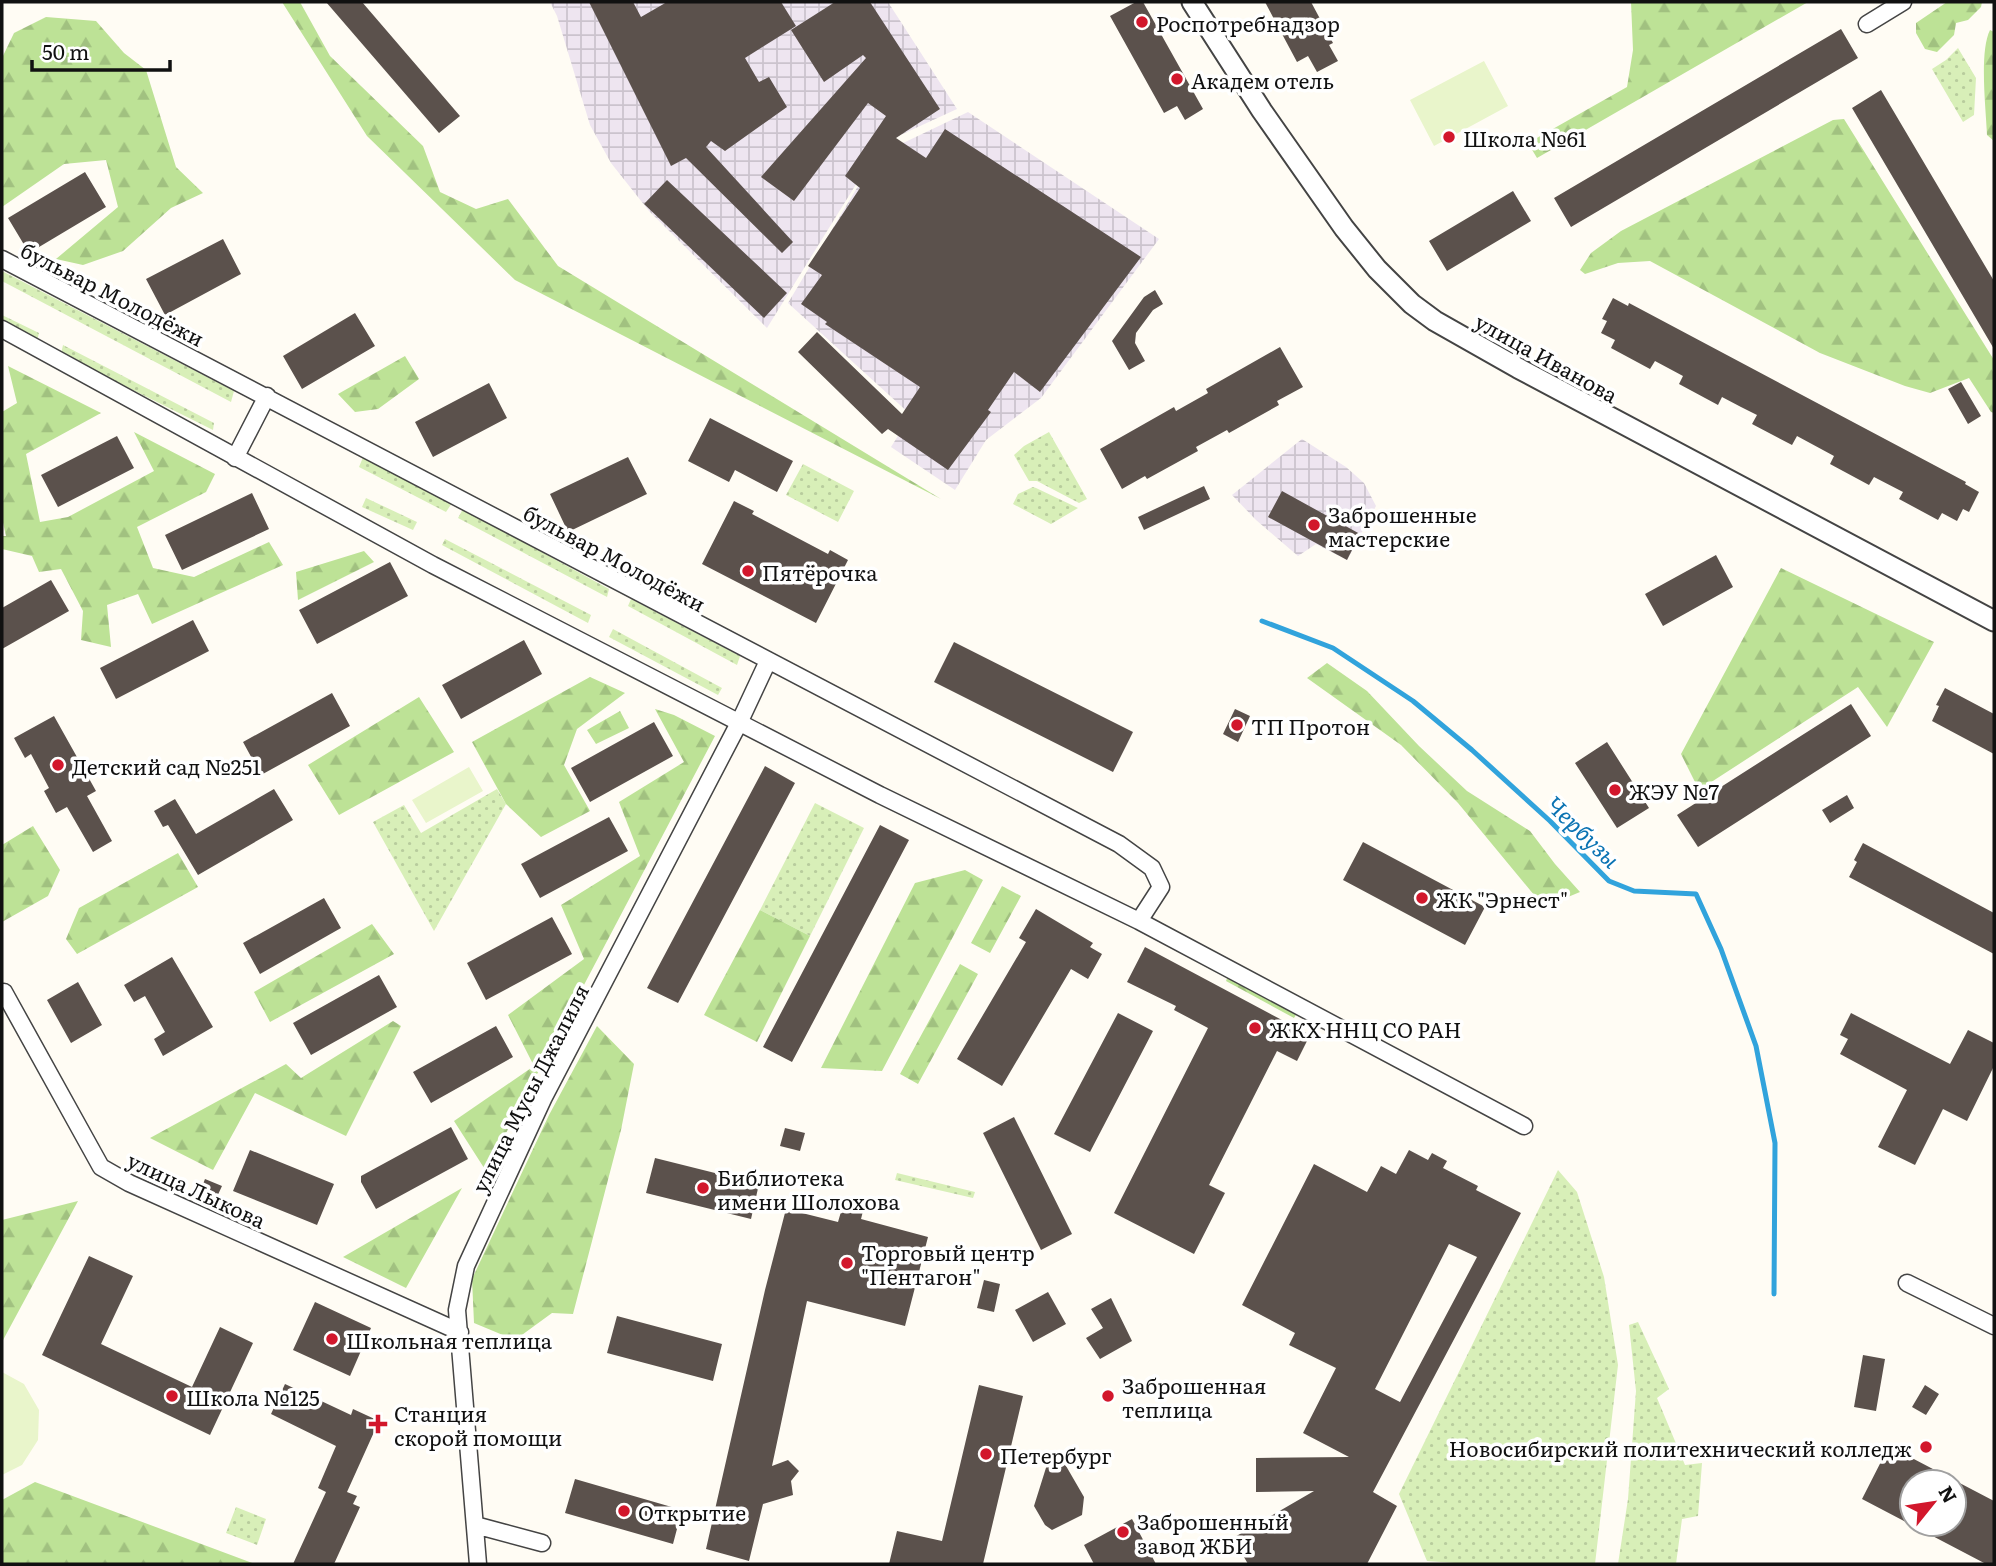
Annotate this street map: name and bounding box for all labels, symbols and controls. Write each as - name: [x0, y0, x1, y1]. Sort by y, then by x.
- place label: Роспотребнадзор: [1156, 7, 1340, 38]
- marker: Роспотребнадзор: [1134, 14, 1150, 30]
- scale bar: [32, 28, 170, 72]
- text: 50 m: [42, 35, 89, 66]
- place label: Академ отель: [1191, 64, 1334, 95]
- marker: Академ отель: [1169, 71, 1185, 87]
- place label: Школа №61: [1463, 122, 1587, 153]
- marker: Школа №61: [1441, 129, 1457, 145]
- street label: бульвар Молодёжи: [16, 233, 210, 353]
- street label: улица Иванова: [1470, 305, 1625, 409]
- street label: бульвар Молодёжи: [518, 496, 712, 618]
- place label: Заброшенные мастерские: [1328, 498, 1477, 553]
- marker: Заброшенные мастерские: [1306, 517, 1322, 533]
- place label: Пятёрочка: [762, 556, 878, 587]
- marker: Пятёрочка: [740, 563, 756, 579]
- place label: ТП Протон: [1251, 710, 1370, 741]
- marker: ТП Протон: [1229, 717, 1245, 733]
- place label: Детский сад №251: [72, 750, 261, 781]
- marker: Детский сад №251: [50, 757, 66, 773]
- place label: ЖЭУ №7: [1629, 775, 1720, 806]
- marker: ЖЭУ №7: [1607, 782, 1623, 798]
- water label: Чербузы: [1539, 787, 1629, 875]
- place label: ЖК "Эрнест": [1436, 883, 1568, 914]
- marker: ЖК "Эрнест": [1414, 890, 1430, 906]
- street label: улица Мусы Джалиля: [463, 978, 595, 1198]
- place label: ЖКХ ННЦ СО РАН: [1269, 1013, 1461, 1044]
- marker: ЖКХ ННЦ СО РАН: [1247, 1020, 1263, 1036]
- street label: улица Лыкова: [123, 1143, 272, 1235]
- place label: Библиотека имени Шолохова: [717, 1161, 900, 1216]
- marker: Библиотека имени Шолохова: [695, 1180, 711, 1196]
- place label: Торговый центр "Пентагон": [861, 1236, 1035, 1291]
- marker: Торговый центр "Пентагон": [839, 1255, 855, 1271]
- place label: Школьная теплица: [346, 1324, 553, 1355]
- marker: Школьная теплица: [324, 1331, 340, 1347]
- place label: Заброшенная теплица: [1122, 1369, 1266, 1424]
- place label: Школа №125: [186, 1381, 320, 1412]
- marker: Школа №125: [164, 1388, 180, 1404]
- marker: Заброшенная теплица: [1100, 1388, 1116, 1404]
- place label: Станция скорой помощи: [394, 1397, 562, 1452]
- marker: Станция скорой помощи: [368, 1414, 388, 1434]
- place label: Новосибирский политехнический колледж: [1449, 1432, 1912, 1463]
- place label: Петербург: [1000, 1439, 1112, 1470]
- marker: Новосибирский политехнический колледж: [1918, 1439, 1934, 1455]
- marker: Петербург: [978, 1446, 994, 1462]
- north arrow: [1898, 1468, 1968, 1538]
- text: N: [1932, 1480, 1965, 1508]
- place label: Открытие: [638, 1496, 746, 1527]
- marker: Открытие: [616, 1503, 632, 1519]
- place label: Заброшенный завод ЖБИ: [1137, 1505, 1289, 1560]
- marker: Заброшенный завод ЖБИ: [1115, 1524, 1131, 1540]

